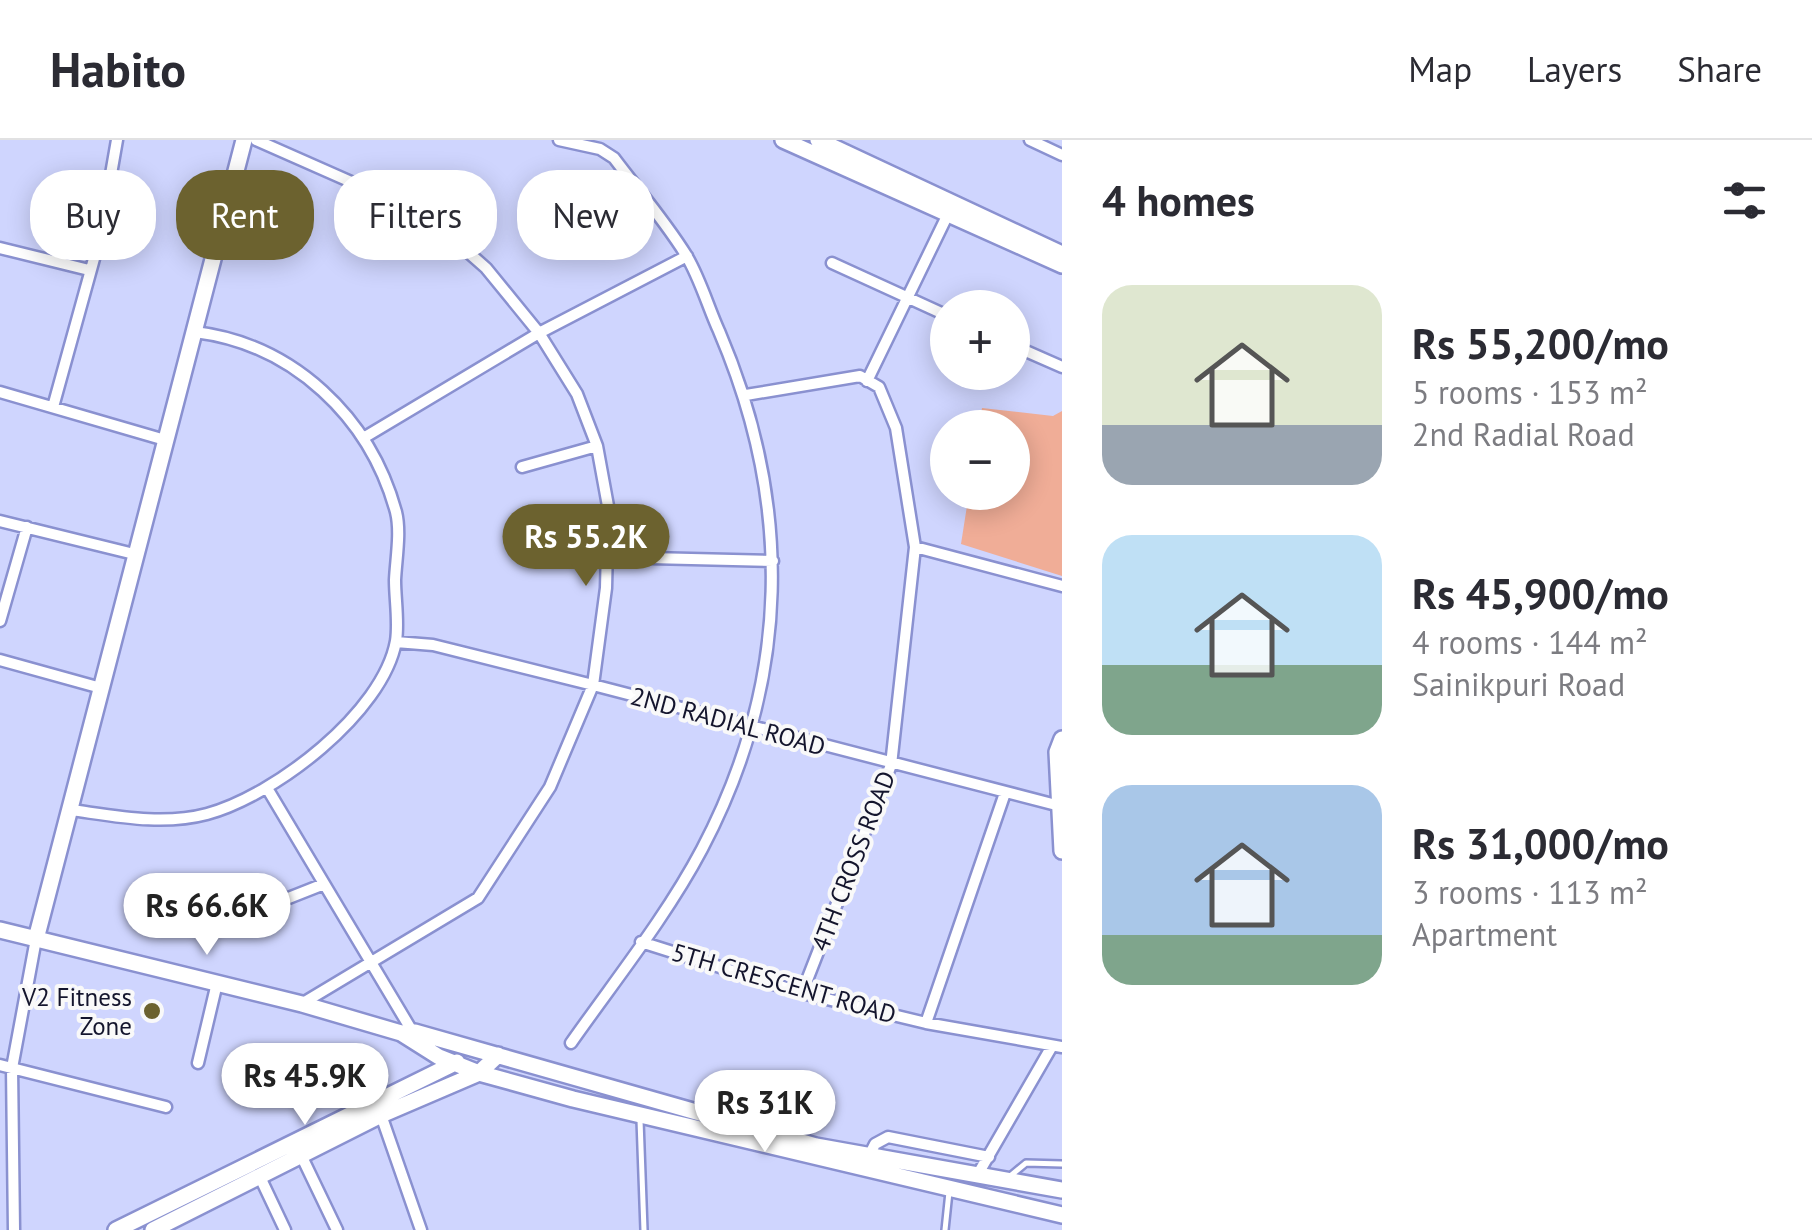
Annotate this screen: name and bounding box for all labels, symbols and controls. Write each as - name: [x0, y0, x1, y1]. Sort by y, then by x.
- text: Habito: [50, 38, 186, 100]
- text: Map: [1408, 46, 1472, 92]
- text: Layers: [1527, 46, 1622, 92]
- text: Share: [1677, 46, 1762, 92]
- chip: Buy: [30, 170, 156, 260]
- chip: Rent: [176, 170, 314, 260]
- chip: Filters: [334, 170, 497, 260]
- chip: New: [517, 170, 654, 260]
- text: 4 homes: [1102, 173, 1255, 228]
- icon: filters: [1717, 173, 1772, 228]
- map controls: [930, 290, 1030, 510]
- button: +: [930, 290, 1030, 390]
- text: Rs 55,200/mo: [1412, 316, 1669, 371]
- icon: home: [1182, 325, 1302, 445]
- text: 5 rooms · 153 m²: [1412, 371, 1648, 413]
- button: −: [930, 410, 1030, 510]
- text: 2nd Radial Road: [1412, 413, 1635, 455]
- pin: Rs 55.2K: [483, 504, 689, 589]
- text: Rs 55.2K: [524, 515, 648, 557]
- text: Rs 45,900/mo: [1412, 566, 1669, 621]
- icon: home: [1182, 575, 1302, 695]
- text: 4 rooms · 144 m²: [1412, 621, 1648, 663]
- text: Sainikpuri Road: [1412, 663, 1625, 705]
- street label: 2ND RADIAL ROAD: [627, 680, 829, 762]
- street label: 4TH CROSS ROAD: [804, 766, 902, 956]
- text: Rs 31,000/mo: [1412, 816, 1669, 871]
- icon: home: [1182, 825, 1302, 945]
- text: 3 rooms · 113 m²: [1412, 871, 1648, 913]
- pin: Rs 66.6K: [104, 873, 310, 958]
- text: Rs 66.6K: [145, 884, 269, 926]
- text: Apartment: [1412, 913, 1557, 955]
- street label: 5TH CRESCENT ROAD: [668, 936, 900, 1030]
- place label: V2 Fitness Zone: [21, 981, 132, 1042]
- marker: V2 Fitness Zone: [141, 1000, 163, 1022]
- pin: Rs 45.9K: [202, 1043, 408, 1128]
- text: Rs 45.9K: [243, 1054, 367, 1096]
- pin: Rs 31K: [684, 1070, 846, 1155]
- text: Rs 31K: [717, 1081, 814, 1123]

